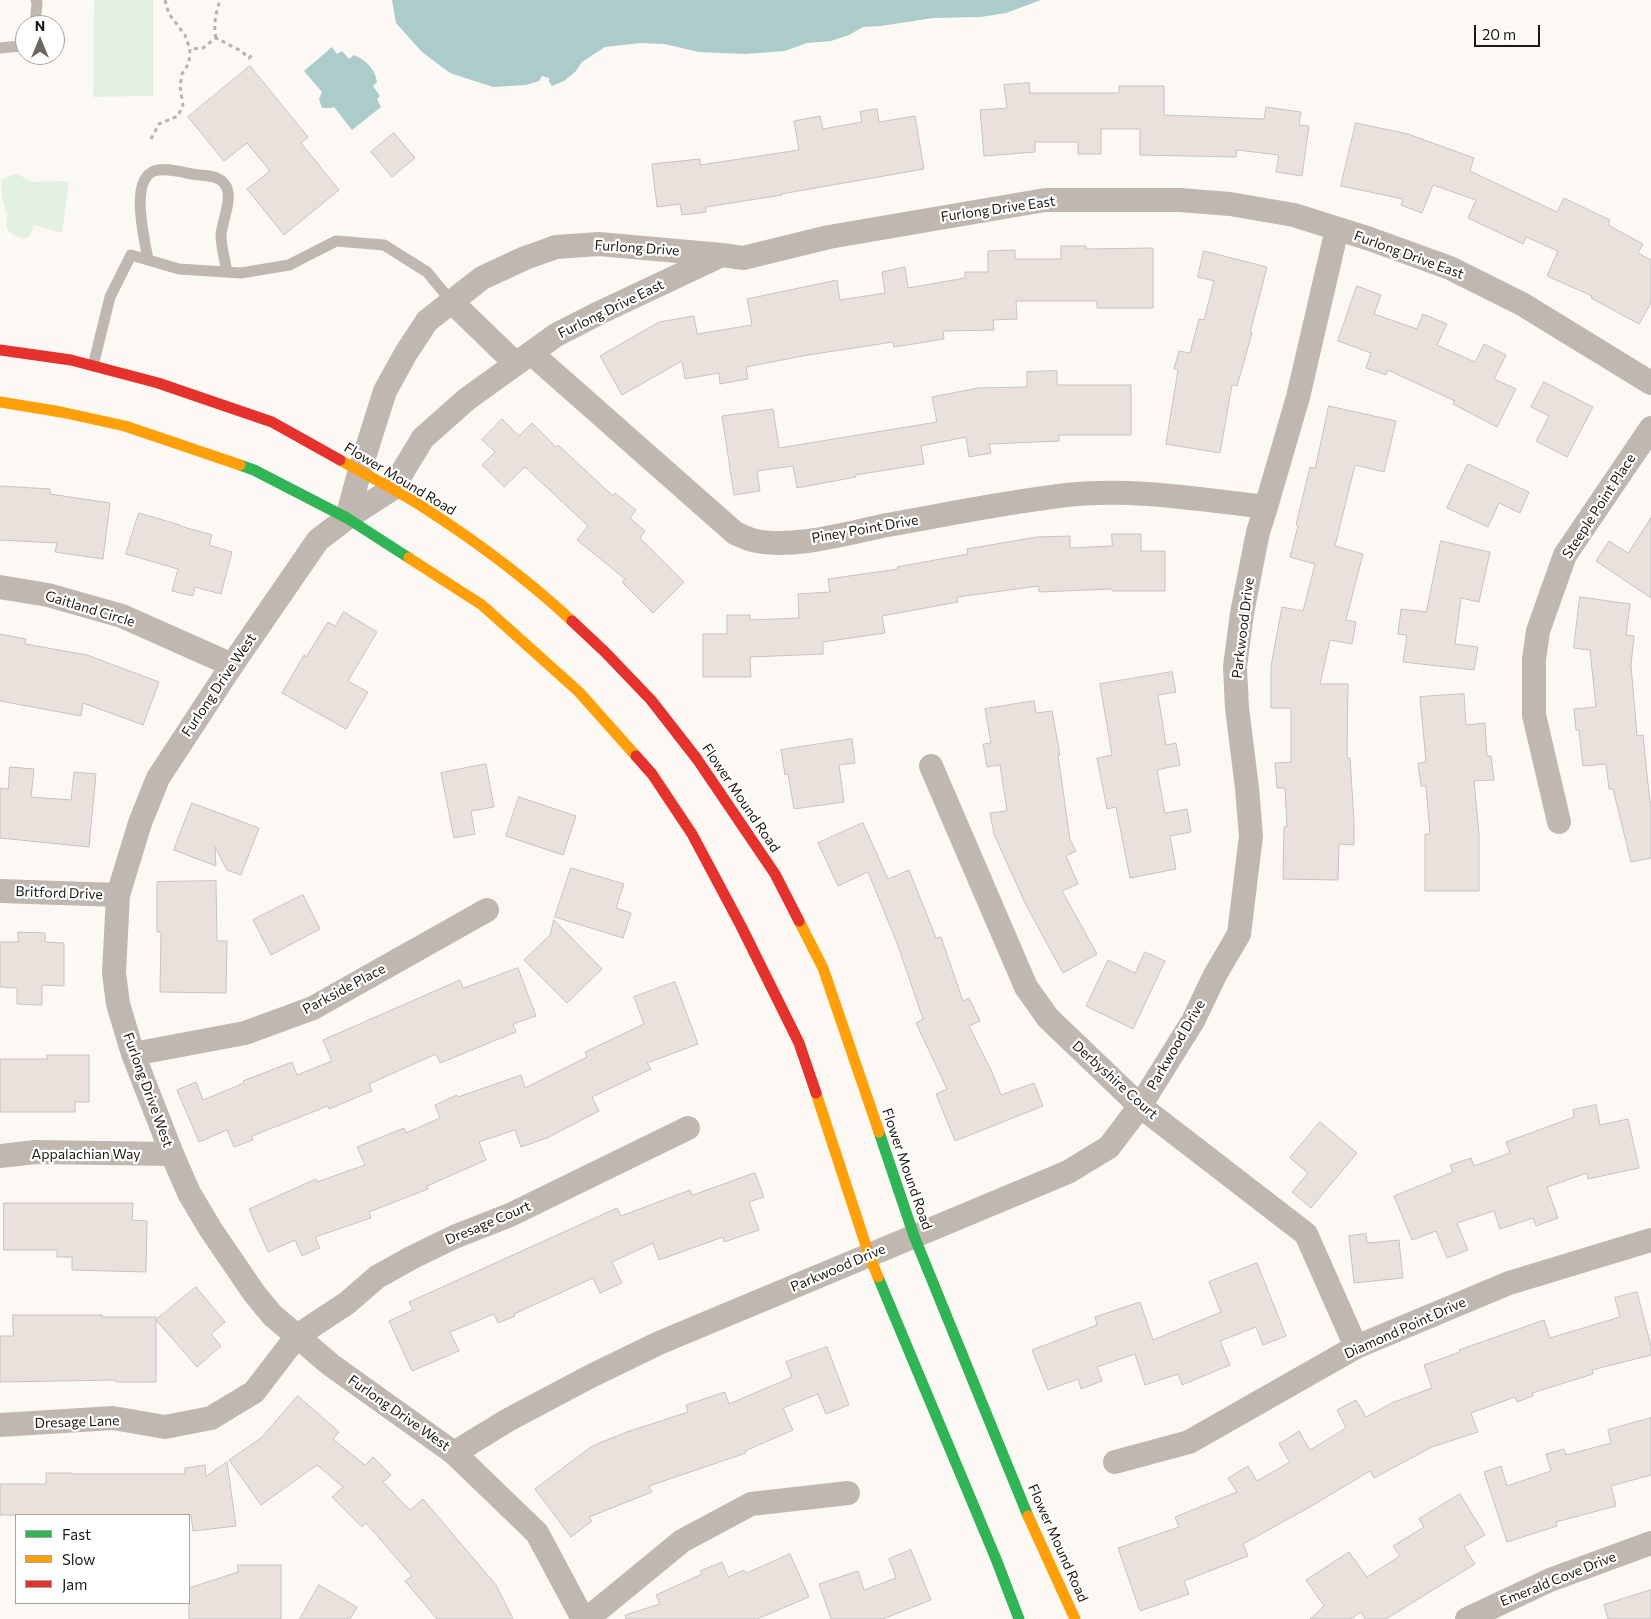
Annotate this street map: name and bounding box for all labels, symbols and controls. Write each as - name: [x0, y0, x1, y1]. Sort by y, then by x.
- north arrow: [15, 15, 65, 65]
- scale bar: [1476, 15, 1542, 47]
- text: N: [35, 17, 45, 34]
- text: 20 m: [1482, 25, 1516, 43]
- street label: Furlong Drive East: [940, 193, 1056, 225]
- street label: Furlong Drive East: [1352, 227, 1466, 283]
- street label: Furlong Drive: [594, 237, 680, 259]
- street label: Furlong Drive East: [555, 276, 667, 342]
- street label: Flower Mound Road: [341, 439, 459, 519]
- street label: Steeple Point Place: [1559, 451, 1639, 561]
- street label: Piney Point Drive: [810, 511, 920, 547]
- street label: Parkwood Drive: [1228, 577, 1258, 679]
- street label: Gaitland Circle: [43, 587, 137, 631]
- street label: Furlong Drive West: [178, 630, 260, 740]
- street label: Flower Mound Road: [698, 741, 784, 855]
- street label: Britford Drive: [15, 883, 103, 903]
- street label: Parkside Place: [300, 960, 388, 1018]
- street label: Parkwood Drive: [1143, 997, 1209, 1093]
- street label: Furlong Drive West: [119, 1030, 177, 1150]
- street label: Derbyshire Court: [1069, 1037, 1161, 1123]
- street label: Flower Mound Road: [878, 1106, 936, 1232]
- street label: Appalachian Way: [32, 1146, 140, 1162]
- street label: Dresage Court: [443, 1197, 533, 1249]
- street label: Parkwood Drive: [788, 1240, 888, 1296]
- street label: Diamond Point Drive: [1342, 1294, 1468, 1362]
- street label: Furlong Drive West: [345, 1372, 453, 1454]
- street label: Dresage Lane: [34, 1412, 120, 1432]
- street label: Flower Mound Road: [1024, 1481, 1092, 1605]
- legend: [15, 1514, 190, 1604]
- text: Fast: [62, 1525, 91, 1543]
- street label: Emerald Cove Drive: [1498, 1548, 1618, 1610]
- text: Slow: [62, 1550, 95, 1568]
- text: Jam: [62, 1575, 87, 1593]

